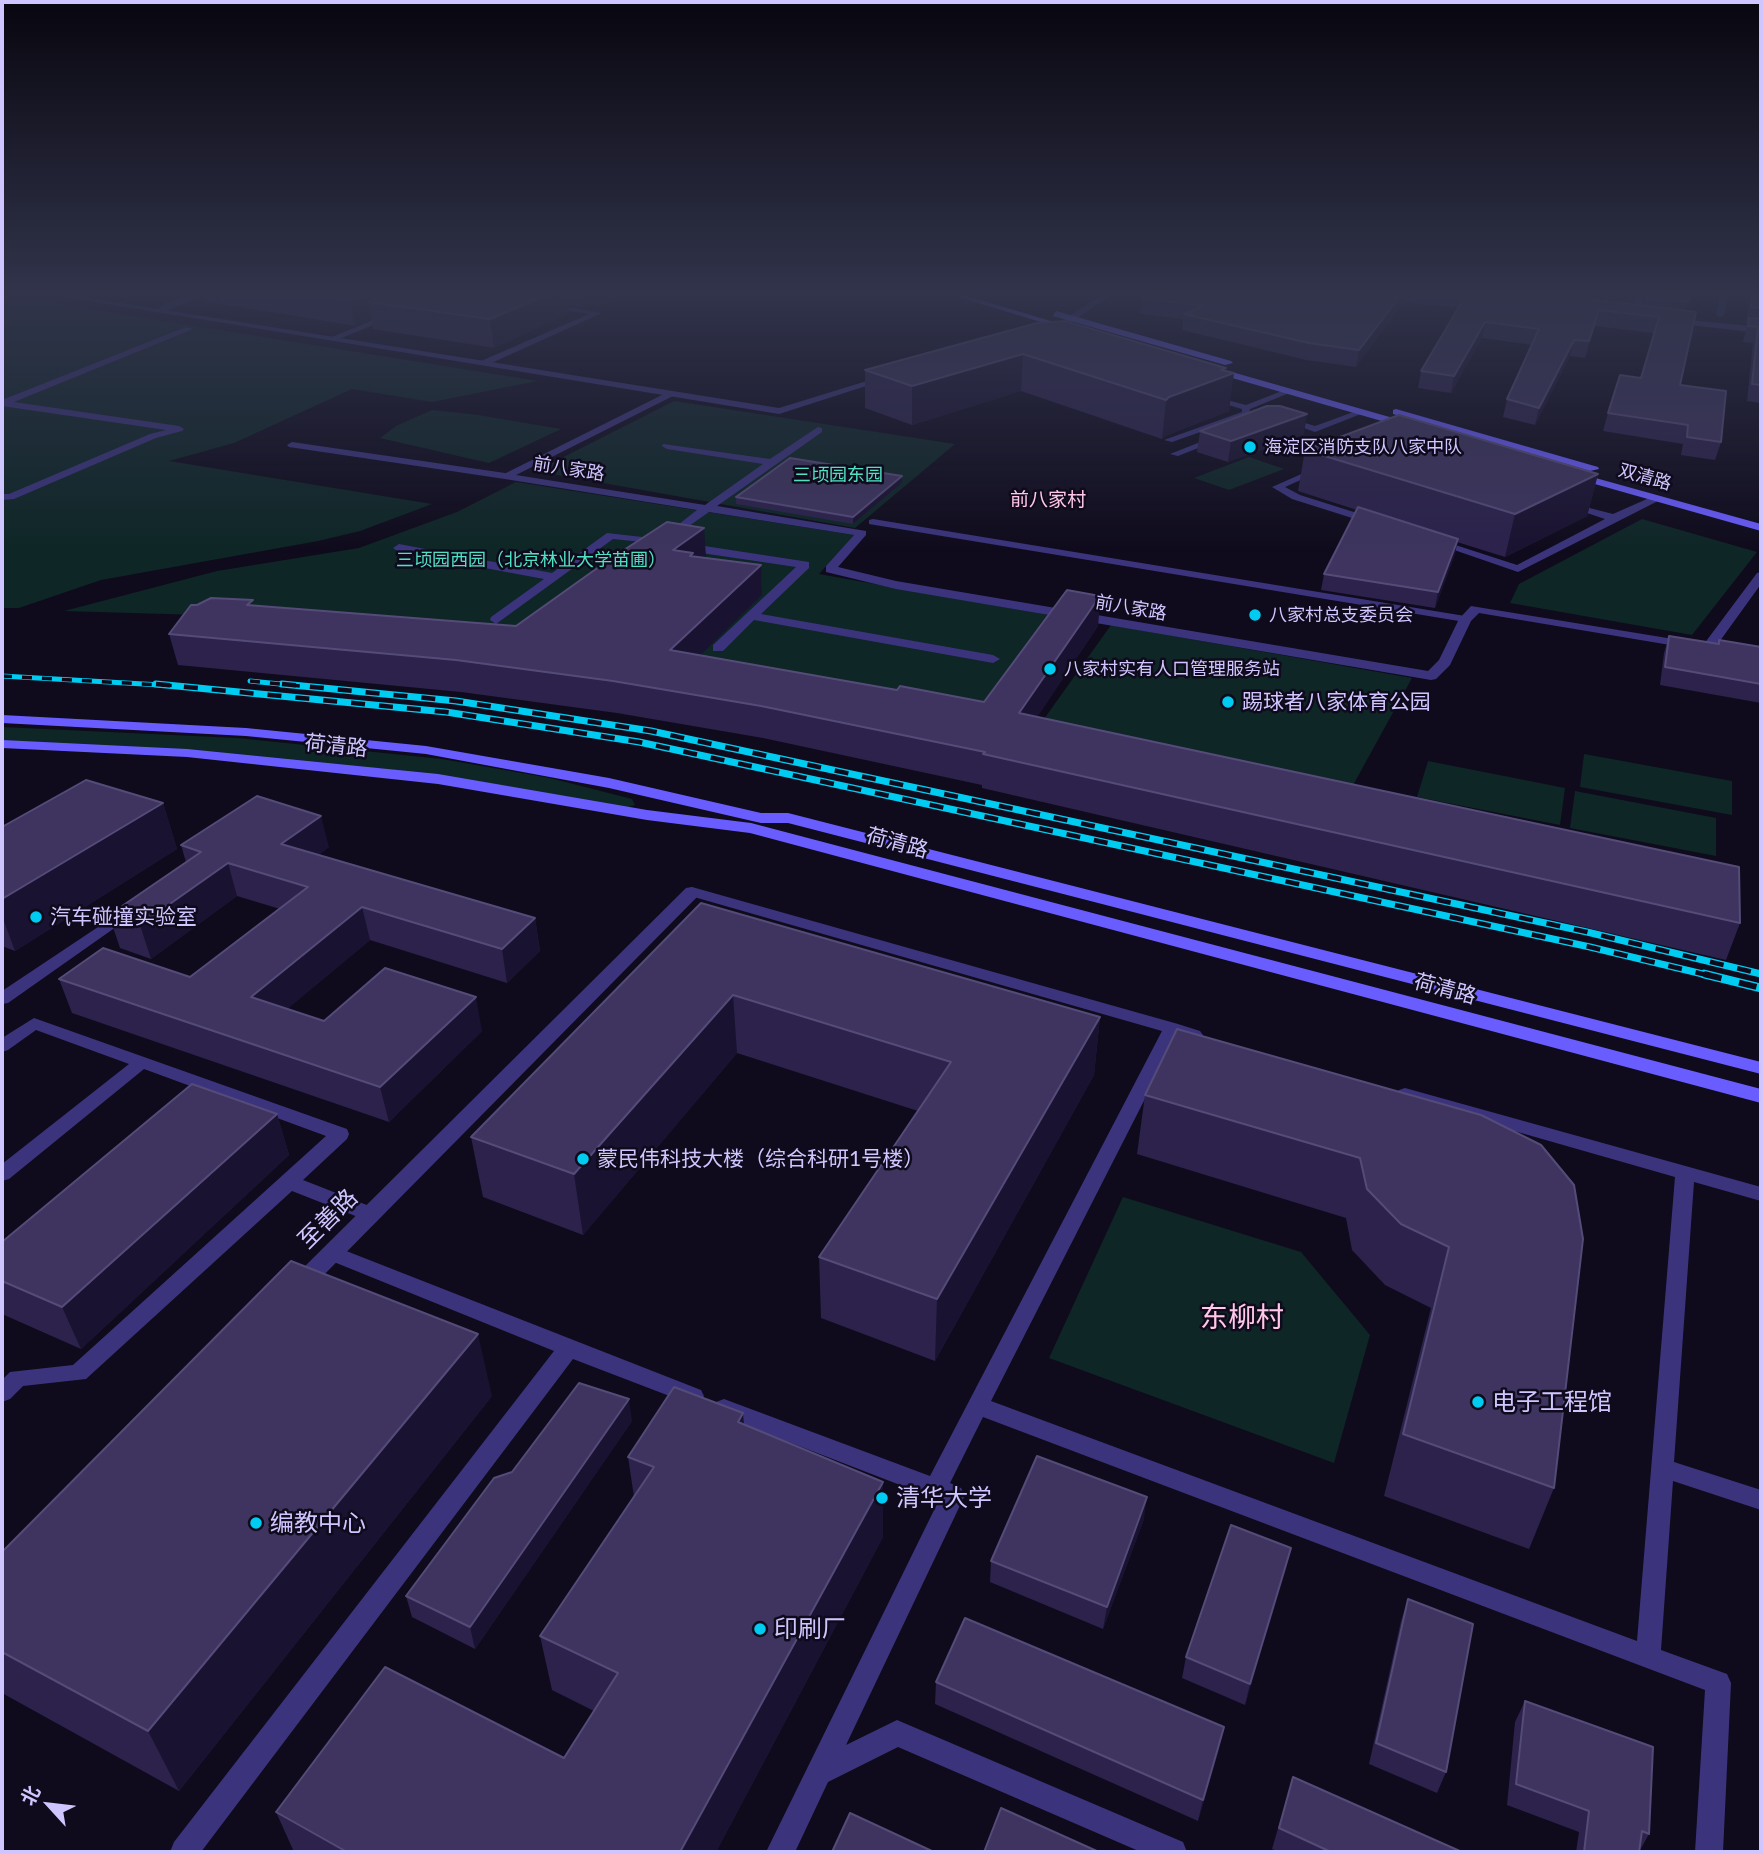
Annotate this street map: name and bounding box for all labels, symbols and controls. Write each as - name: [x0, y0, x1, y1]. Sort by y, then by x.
- place label: 海淀区消防支队八家中队: [1264, 436, 1462, 458]
- marker: 海淀区消防支队八家中队: [1242, 439, 1258, 455]
- street label: 前八家路: [532, 453, 606, 485]
- street label: 双清路: [1616, 459, 1674, 495]
- park label: 三顷园东园: [793, 464, 883, 486]
- district label: 前八家村: [1010, 489, 1086, 511]
- park label: 三顷园西园（北京林业大学苗圃）: [396, 549, 666, 571]
- street label: 前八家路: [1094, 591, 1168, 625]
- place label: 八家村总支委员会: [1269, 604, 1413, 626]
- marker: 八家村总支委员会: [1247, 607, 1263, 623]
- place label: 八家村实有人口管理服务站: [1064, 658, 1280, 680]
- marker: 八家村实有人口管理服务站: [1042, 661, 1058, 677]
- place label: 踢球者八家体育公园: [1242, 689, 1431, 715]
- marker: 踢球者八家体育公园: [1220, 694, 1236, 710]
- street label: 荷清路: [303, 730, 369, 762]
- street label: 荷清路: [863, 823, 931, 863]
- place label: 汽车碰撞实验室: [50, 904, 197, 930]
- marker: 汽车碰撞实验室: [28, 909, 44, 925]
- street label: 荷清路: [1411, 969, 1479, 1009]
- place label: 蒙民伟科技大楼（综合科研1号楼）: [597, 1146, 924, 1172]
- marker: 蒙民伟科技大楼（综合科研1号楼）: [575, 1151, 591, 1167]
- street label: 至善路: [292, 1183, 364, 1255]
- district label: 东柳村: [1200, 1301, 1284, 1335]
- place label: 电子工程馆: [1492, 1388, 1612, 1416]
- marker: 电子工程馆: [1470, 1394, 1486, 1410]
- place label: 清华大学: [896, 1484, 992, 1512]
- marker: 清华大学: [874, 1490, 890, 1506]
- place label: 编教中心: [270, 1509, 366, 1537]
- marker: 编教中心: [248, 1515, 264, 1531]
- place label: 印刷厂: [774, 1615, 846, 1643]
- marker: 印刷厂: [752, 1621, 768, 1637]
- north arrow: [14, 1770, 84, 1840]
- text: 北: [15, 1782, 44, 1809]

